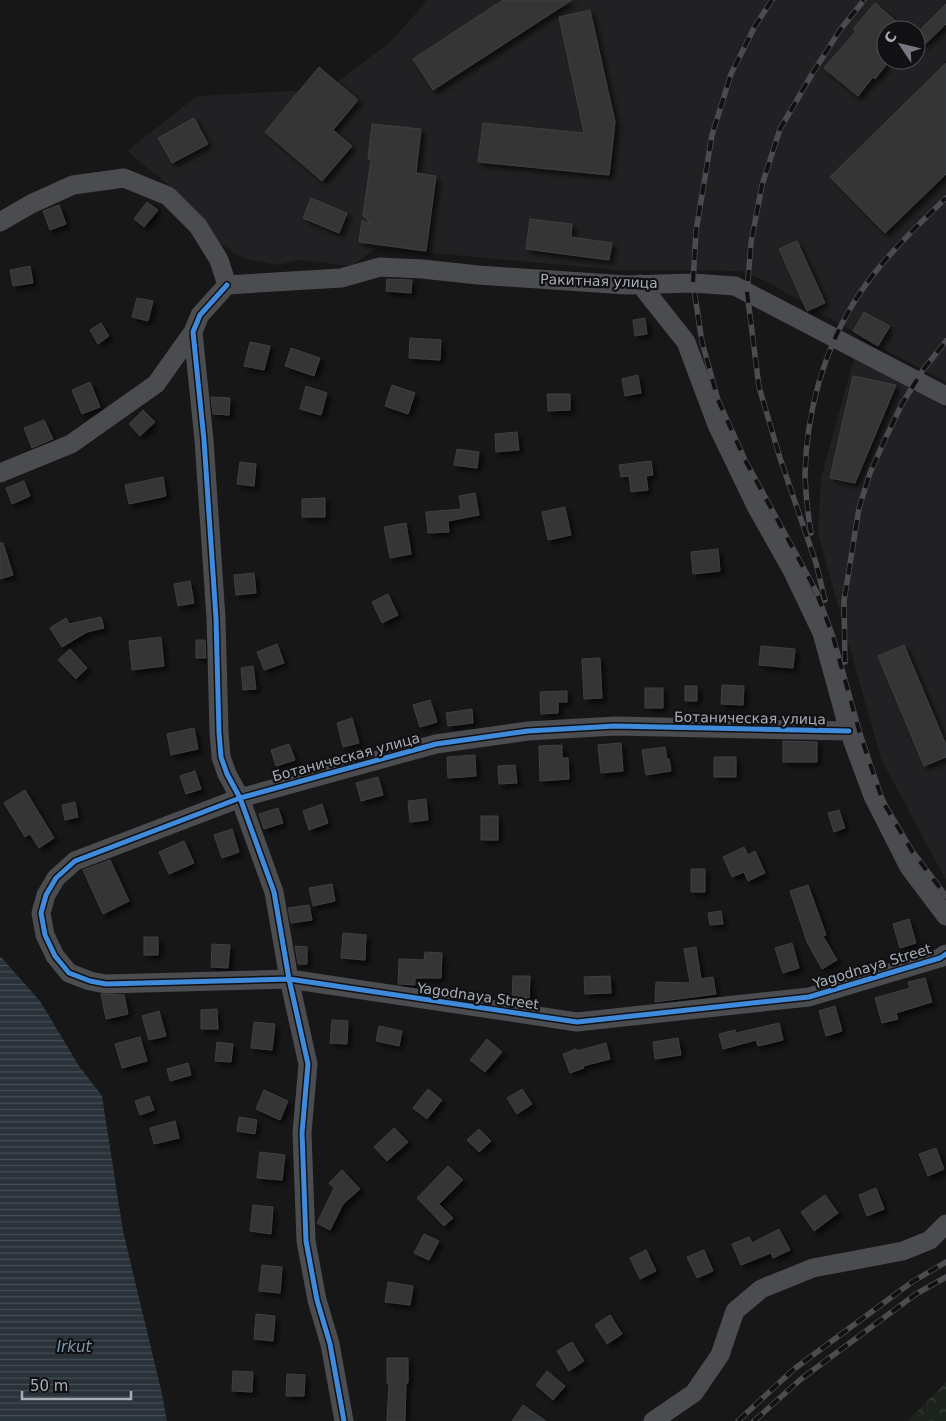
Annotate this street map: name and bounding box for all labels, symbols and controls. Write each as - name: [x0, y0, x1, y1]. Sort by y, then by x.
- north arrow: [876, 20, 926, 70]
- text: С: [881, 29, 900, 46]
- street label: Ракитная улица: [540, 271, 658, 291]
- street label: Ботаническая улица: [674, 709, 826, 727]
- street label: Ботаническая улица: [270, 730, 422, 784]
- street label: Yagodnaya Street: [810, 940, 934, 992]
- street label: Yagodnaya Street: [415, 979, 540, 1013]
- water label: Irkut: [57, 1338, 92, 1356]
- scale bar: [22, 1368, 131, 1400]
- text: 50 m: [30, 1377, 68, 1395]

